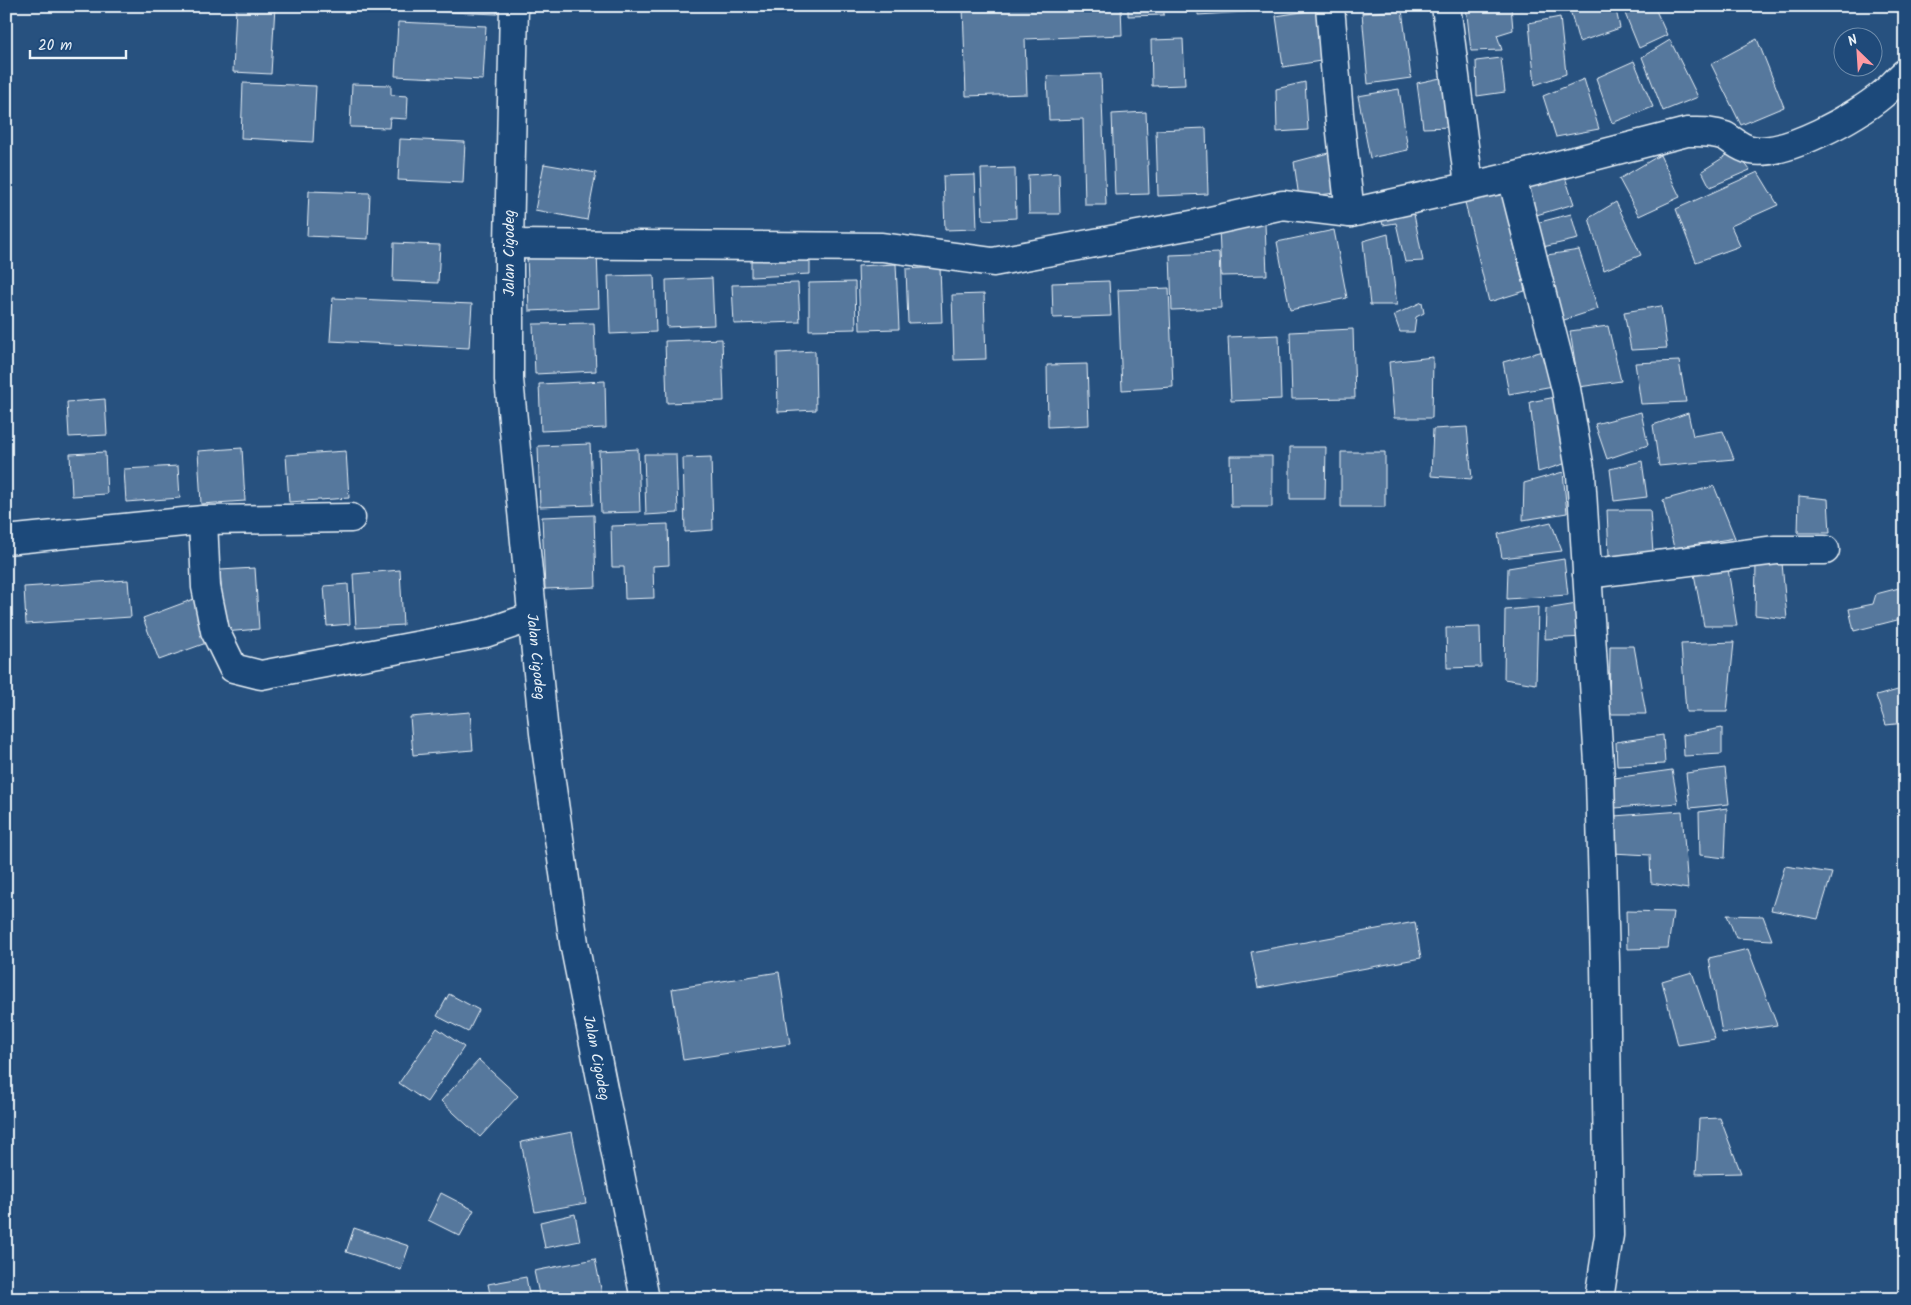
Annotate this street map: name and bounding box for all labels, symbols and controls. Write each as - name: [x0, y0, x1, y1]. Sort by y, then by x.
- scale bar: [30, 28, 126, 60]
- north arrow: [1834, 28, 1884, 78]
- text: N: [1844, 29, 1862, 53]
- text: 20 m: [38, 34, 72, 58]
- street label: Jalan Cigodeg: [498, 210, 522, 296]
- street label: Jalan Cigodeg: [519, 612, 552, 701]
- street label: Jalan Cigodeg: [576, 1013, 616, 1103]

